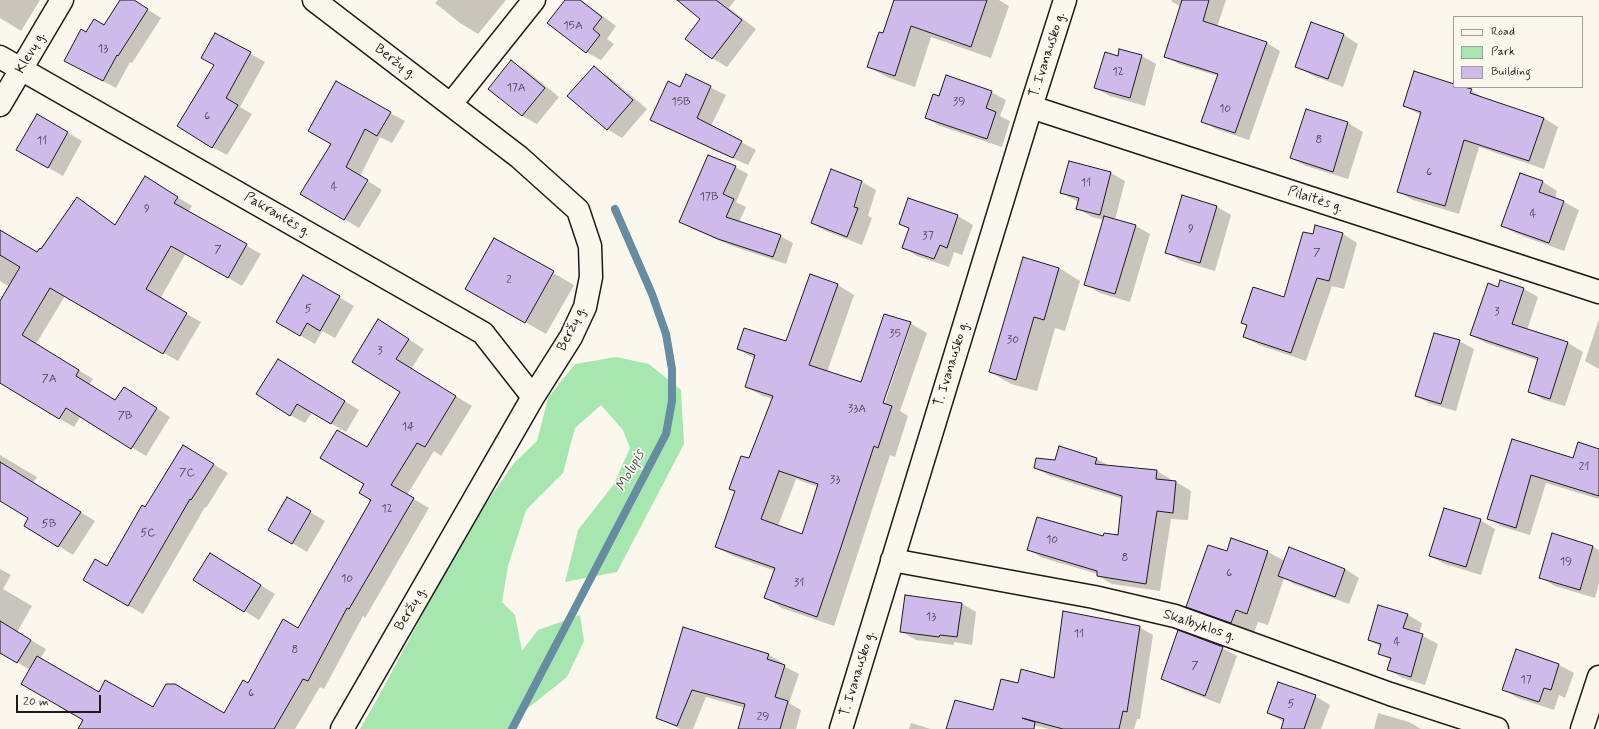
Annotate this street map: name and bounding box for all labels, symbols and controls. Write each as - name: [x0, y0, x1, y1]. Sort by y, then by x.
- street label: T. Ivanausko g.: [1026, 10, 1070, 100]
- legend: [1453, 16, 1583, 88]
- house number: 15A: [563, 19, 583, 33]
- text: Road: [1491, 24, 1515, 40]
- street label: Klevų g.: [12, 29, 50, 77]
- street label: Beržų g.: [371, 41, 419, 83]
- house number: 13: [98, 42, 108, 56]
- text: Park: [1491, 44, 1515, 60]
- text: Building: [1491, 64, 1531, 80]
- house number: 12: [1112, 65, 1124, 79]
- house number: 17A: [506, 81, 526, 95]
- house number: 15B: [671, 95, 691, 109]
- house number: 39: [953, 95, 965, 109]
- house number: 10: [1219, 102, 1231, 116]
- house number: 6: [204, 109, 210, 123]
- house number: 8: [1316, 133, 1322, 147]
- house number: 11: [37, 134, 47, 148]
- house number: 6: [1426, 165, 1432, 179]
- house number: 11: [1081, 176, 1091, 190]
- house number: 4: [331, 180, 337, 194]
- street label: Pilaitės g.: [1285, 183, 1345, 217]
- street label: Pakrantės g.: [241, 189, 313, 241]
- house number: 17B: [700, 190, 718, 204]
- house number: 9: [144, 202, 150, 216]
- house number: 4: [1530, 207, 1536, 221]
- house number: 9: [1188, 222, 1194, 236]
- house number: 37: [922, 229, 934, 243]
- house number: 7: [214, 243, 222, 257]
- house number: 7: [1313, 246, 1321, 260]
- house number: 2: [506, 273, 512, 287]
- house number: 5: [304, 302, 312, 316]
- street label: Beržų g.: [554, 304, 590, 354]
- house number: 3: [1494, 305, 1500, 319]
- street label: T. Ivanausko g.: [931, 319, 973, 409]
- house number: 35: [889, 327, 901, 341]
- house number: 30: [1007, 333, 1019, 347]
- house number: 3: [377, 344, 383, 358]
- house number: 7A: [41, 372, 57, 386]
- house number: 33A: [848, 402, 866, 416]
- house number: 7B: [118, 409, 132, 423]
- house number: 14: [402, 420, 414, 434]
- water label: Molupis: [613, 447, 649, 495]
- house number: 21: [1578, 460, 1590, 474]
- house number: 7C: [179, 466, 195, 480]
- house number: 33: [830, 473, 840, 487]
- house number: 12: [381, 502, 393, 516]
- house number: 5B: [42, 517, 56, 531]
- house number: 5C: [140, 526, 156, 540]
- house number: 10: [1046, 533, 1058, 547]
- house number: 8: [1122, 551, 1128, 565]
- house number: 19: [1560, 555, 1572, 569]
- house number: 6: [1226, 566, 1232, 580]
- house number: 10: [341, 572, 353, 586]
- house number: 31: [794, 576, 804, 590]
- street label: Beržų g.: [392, 584, 430, 634]
- street label: Skalbyklos g.: [1161, 606, 1237, 646]
- house number: 13: [926, 610, 936, 624]
- house number: 11: [1074, 627, 1084, 641]
- street label: T. Ivanausko g.: [837, 629, 879, 719]
- house number: 4: [1394, 635, 1400, 649]
- house number: 8: [292, 643, 298, 657]
- house number: 7: [1191, 659, 1199, 673]
- house number: 17: [1520, 673, 1532, 687]
- house number: 6: [248, 686, 254, 700]
- scale bar: [18, 687, 103, 713]
- text: 20 m: [23, 694, 49, 710]
- house number: 5: [1287, 697, 1295, 711]
- house number: 29: [756, 710, 770, 724]

